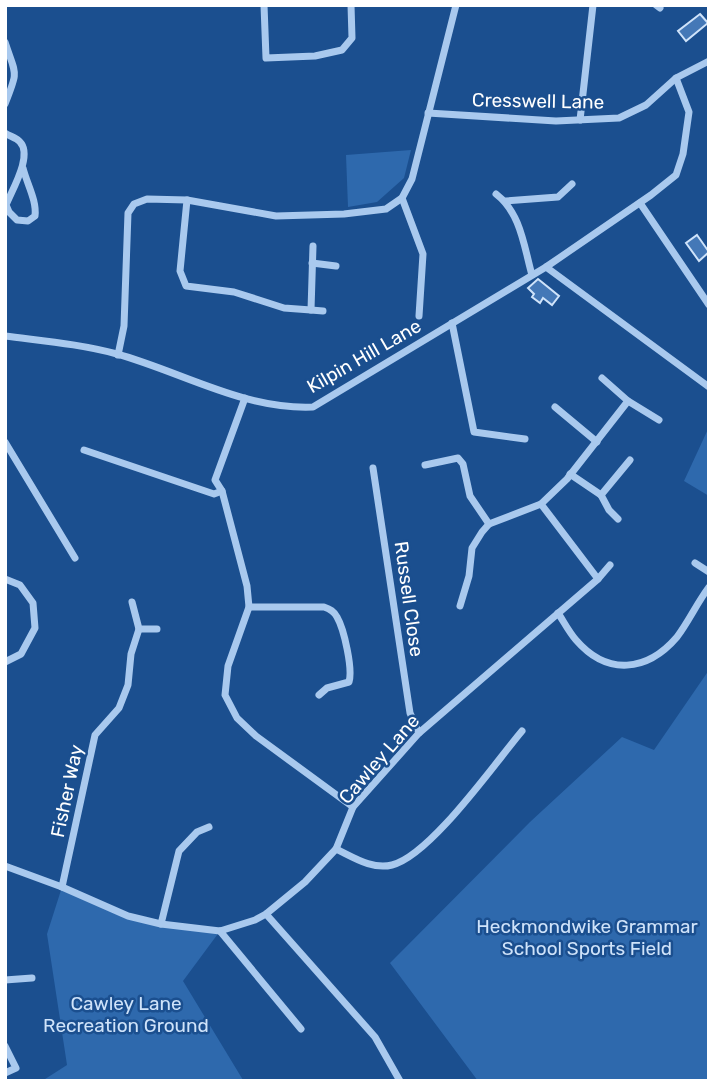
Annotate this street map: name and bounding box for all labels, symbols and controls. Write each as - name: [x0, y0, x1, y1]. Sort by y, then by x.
- street label: Cresswell Lane: [472, 88, 604, 114]
- street label: Kilpin Hill Lane: [303, 314, 425, 398]
- street label: Russell Close: [390, 540, 428, 658]
- street label: Cawley Lane: [334, 709, 424, 809]
- street label: Fisher Way: [46, 742, 88, 840]
- park label: Heckmondwike Grammar School Sports Field: [476, 915, 699, 960]
- park label: Cawley Lane Recreation Ground: [43, 992, 209, 1037]

